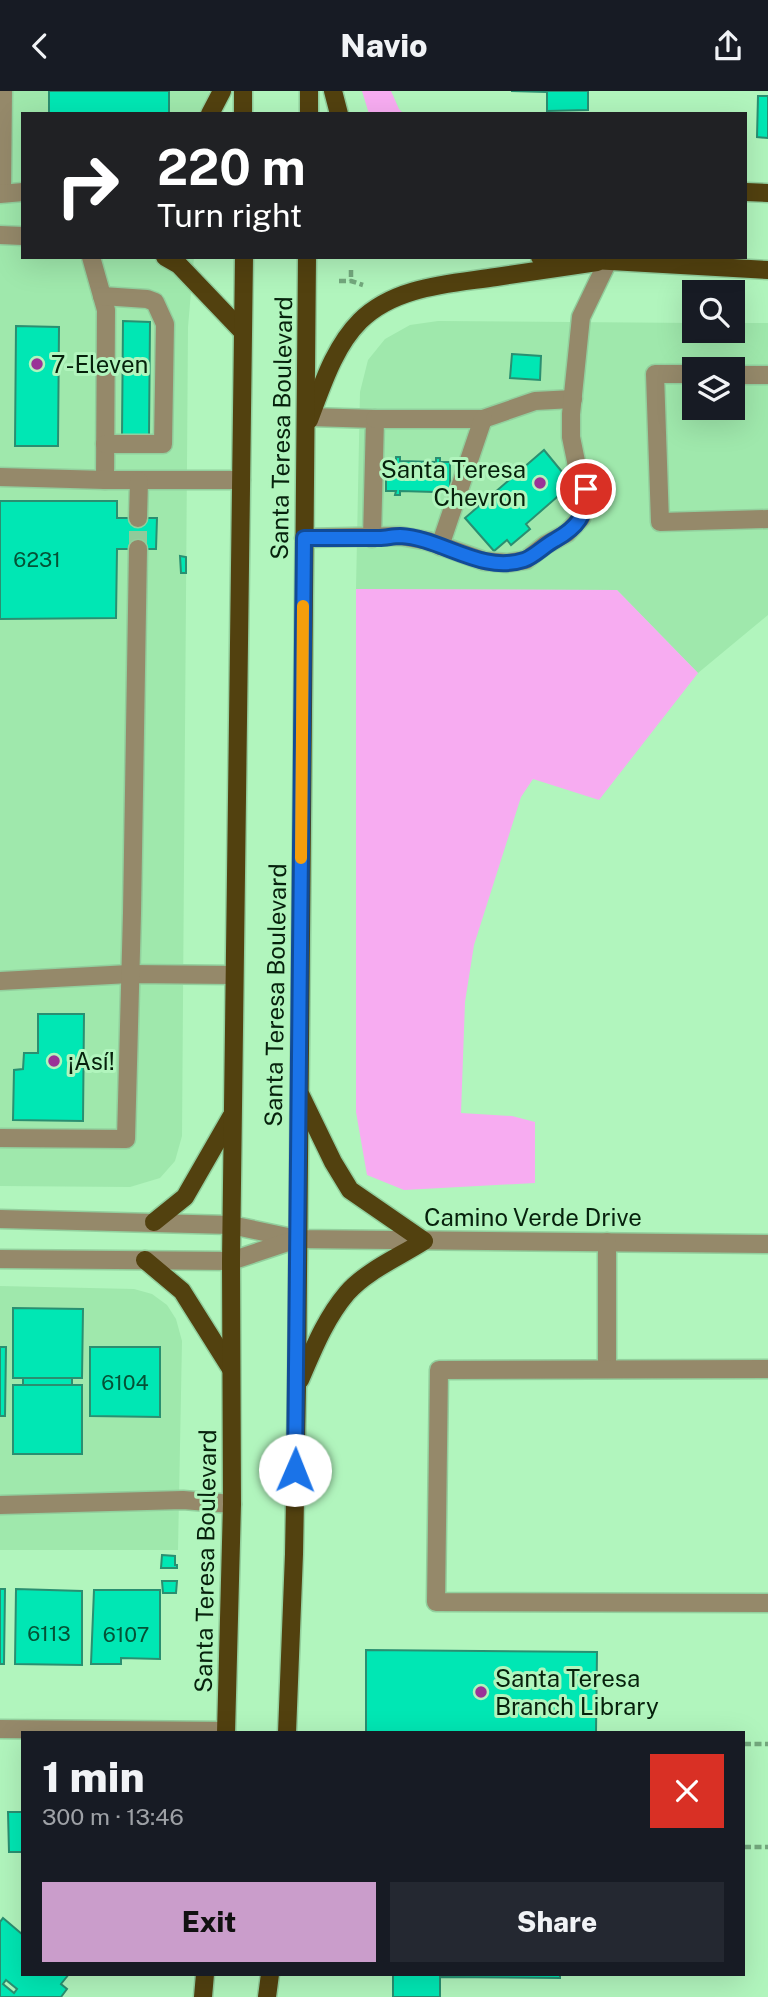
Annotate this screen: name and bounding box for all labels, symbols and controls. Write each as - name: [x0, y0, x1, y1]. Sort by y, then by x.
- icon: back: [21, 27, 59, 65]
- text: Navio: [340, 27, 428, 64]
- icon: share: [709, 27, 747, 65]
- text: 220 m: [157, 138, 306, 196]
- icon: right: [42, 140, 133, 231]
- text: Turn right: [157, 197, 302, 234]
- map controls: [682, 280, 745, 420]
- button: search: [682, 280, 745, 343]
- street label: Santa Teresa Boulevard: [265, 296, 297, 560]
- place label: 7-Eleven: [51, 350, 148, 378]
- marker: 7-Eleven: [29, 356, 45, 372]
- button: layers: [682, 357, 745, 420]
- place label: Santa Teresa Chevron: [381, 455, 526, 511]
- pin: [556, 459, 616, 519]
- icon: arrive: [567, 470, 605, 508]
- marker: Santa Teresa Chevron: [532, 475, 548, 491]
- house number: 6231: [13, 547, 61, 572]
- street label: Santa Teresa Boulevard: [259, 863, 291, 1127]
- place label: ¡Así!: [68, 1047, 115, 1075]
- marker: ¡Así!: [46, 1053, 62, 1069]
- street label: Camino Verde Drive: [424, 1203, 642, 1231]
- house number: 6104: [101, 1370, 149, 1395]
- street label: Santa Teresa Boulevard: [189, 1429, 221, 1693]
- position arrow: [258, 1433, 332, 1507]
- house number: 6113: [27, 1621, 71, 1646]
- house number: 6107: [103, 1622, 149, 1647]
- place label: Santa Teresa Branch Library: [495, 1664, 659, 1720]
- marker: Santa Teresa Branch Library: [473, 1684, 489, 1700]
- text: 1 min: [42, 1752, 145, 1801]
- button: close: [650, 1754, 724, 1828]
- text: 300 m · 13:46: [42, 1803, 184, 1830]
- button: Exit: [42, 1882, 376, 1962]
- button: Share: [390, 1882, 724, 1962]

